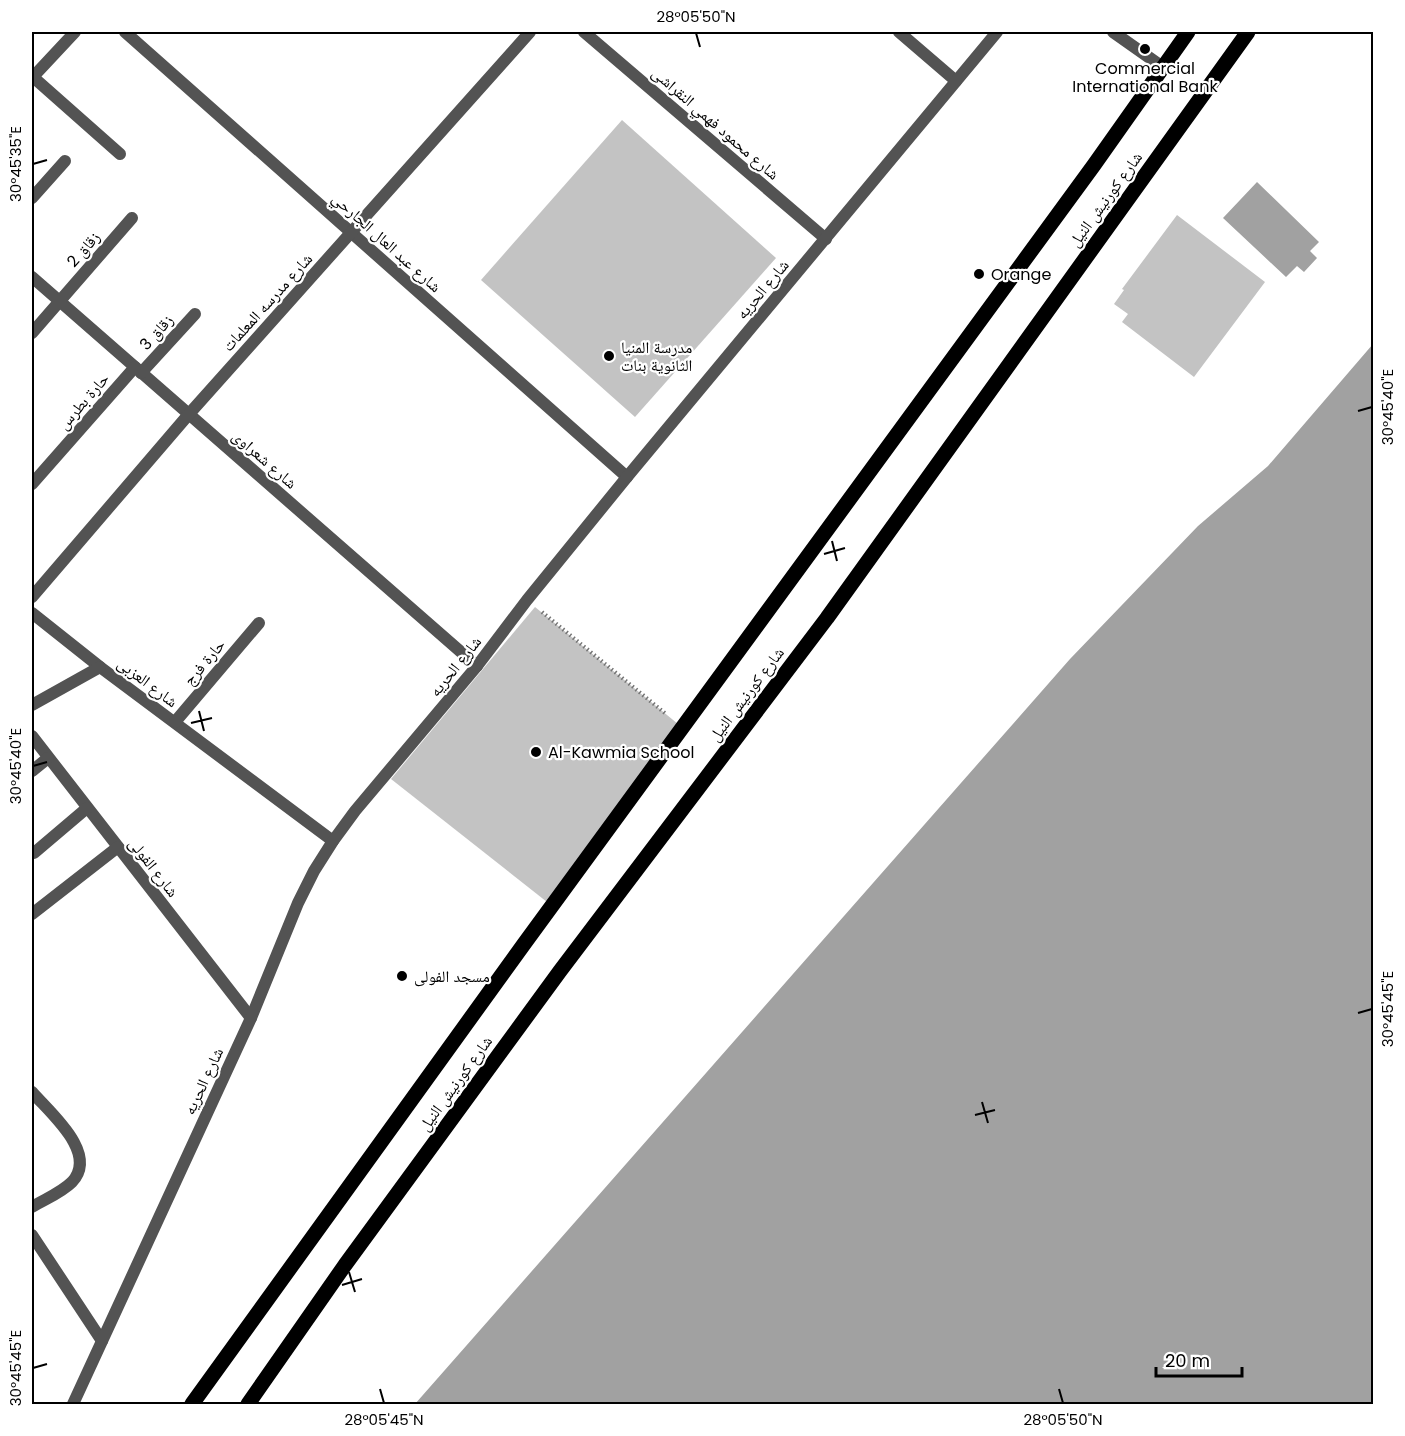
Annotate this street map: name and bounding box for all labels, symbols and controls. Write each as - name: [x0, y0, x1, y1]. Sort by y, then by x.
- text: 28°05'50"N: [656, 6, 736, 27]
- marker: Commercial International Bank: [1138, 42, 1152, 56]
- place label: Commercial International Bank: [1072, 57, 1218, 98]
- street label: شارع محمود فهمي النقراشى: [646, 61, 784, 186]
- text: 30°45'35"E: [5, 126, 26, 202]
- street label: شارع كورنيش النيل: [1063, 147, 1148, 252]
- street label: شارع عبد العال الجارحي: [326, 187, 446, 299]
- street label: زقاق 2: [61, 226, 105, 272]
- street label: شارع مدرسه المعلمات: [217, 248, 318, 357]
- street label: شارع الحريه: [731, 254, 794, 324]
- place label: Orange: [991, 263, 1051, 286]
- marker: Orange: [972, 267, 986, 281]
- street label: زقاق 3: [134, 309, 179, 355]
- place label: مدرسة المنيا الثانوية بنات: [621, 336, 692, 377]
- marker: مدرسة المنيا الثانوية بنات: [602, 349, 616, 363]
- street label: حارة بطرس: [52, 368, 114, 435]
- text: 30°45'40"E: [1377, 369, 1398, 445]
- street label: شارع شعراوى: [227, 425, 302, 494]
- street label: شارع الحريه: [424, 631, 487, 701]
- street label: حارة فرج: [178, 634, 231, 691]
- street label: شارع كورنيش النيل: [703, 642, 790, 746]
- street label: شارع العزبى: [113, 652, 183, 713]
- text: 30°45'40"E: [5, 728, 26, 804]
- place label: Al-Kawmia School: [548, 741, 694, 764]
- marker: Al-Kawmia School: [529, 745, 543, 759]
- street label: شارع الفولى: [123, 833, 184, 902]
- place label: مسجد الفولى: [414, 965, 490, 988]
- marker: مسجد الفولى: [395, 969, 409, 983]
- text: 30°45'45"E: [1377, 971, 1398, 1047]
- street label: شارع كورنيش النيل: [413, 1031, 498, 1136]
- street label: شارع الحريه: [178, 1044, 229, 1119]
- text: 30°45'45"E: [5, 1330, 26, 1406]
- scale bar: [1156, 1340, 1242, 1378]
- text: 20 m: [1165, 1348, 1210, 1373]
- text: 28°05'45"N: [344, 1409, 424, 1430]
- text: 28°05'50"N: [1023, 1409, 1103, 1430]

